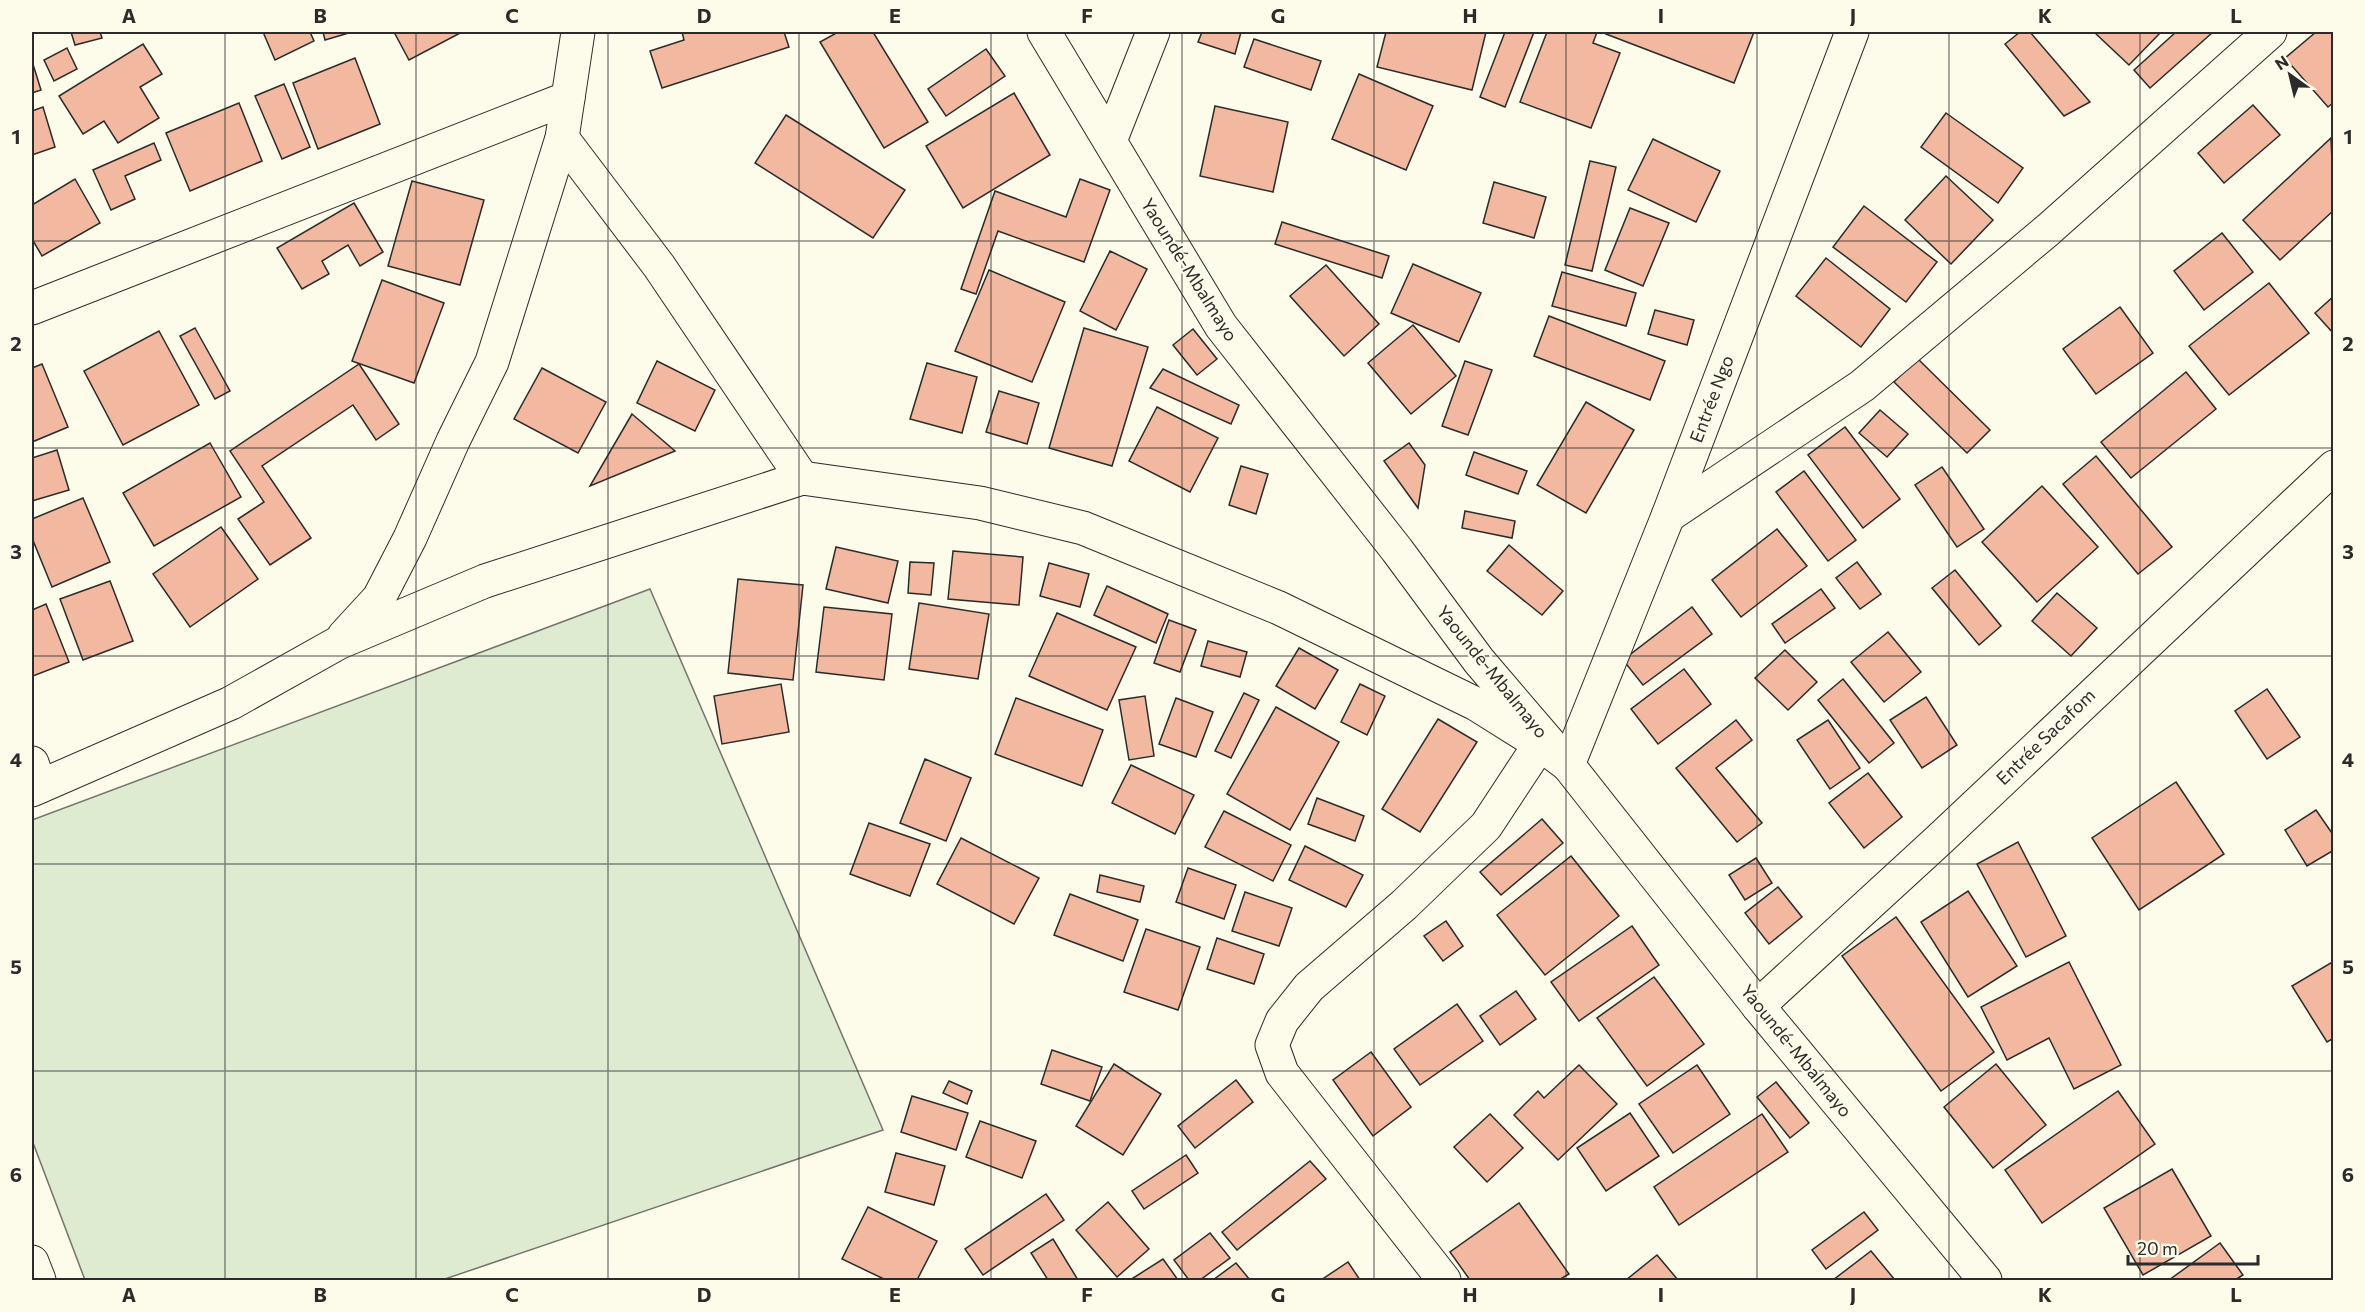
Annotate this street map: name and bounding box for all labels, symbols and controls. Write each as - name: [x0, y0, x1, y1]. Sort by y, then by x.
- text: A: [122, 3, 136, 27]
- text: B: [313, 3, 327, 27]
- text: C: [505, 3, 519, 27]
- text: D: [697, 3, 711, 27]
- text: E: [889, 3, 901, 27]
- text: F: [1081, 3, 1093, 27]
- text: G: [1271, 3, 1285, 27]
- text: H: [1463, 3, 1478, 27]
- text: I: [1658, 3, 1664, 27]
- text: J: [1850, 3, 1856, 27]
- text: K: [2038, 3, 2052, 27]
- text: L: [2230, 3, 2242, 27]
- north arrow: [2260, 45, 2320, 105]
- text: N: [2271, 51, 2292, 73]
- text: 1: [11, 124, 21, 148]
- text: 1: [2343, 124, 2353, 148]
- street label: Yaoundé-Mbalmayo: [1137, 194, 1243, 345]
- text: 2: [10, 331, 22, 355]
- text: 2: [2342, 331, 2354, 355]
- street label: Entrée Ngo: [1684, 352, 1738, 445]
- text: 3: [10, 539, 22, 563]
- text: 3: [2342, 539, 2354, 563]
- street label: Yaoundé-Mbalmayo: [1432, 601, 1553, 742]
- street label: Entrée Sacafom: [1991, 684, 2099, 789]
- text: 4: [10, 747, 22, 771]
- text: 4: [2342, 747, 2354, 771]
- text: 5: [10, 954, 22, 978]
- text: 5: [2342, 954, 2354, 978]
- street label: Yaoundé-Mbalmayo: [1736, 980, 1857, 1121]
- text: 6: [10, 1162, 22, 1186]
- text: 6: [2342, 1162, 2354, 1186]
- scale bar: [2128, 1228, 2258, 1266]
- text: 20 m: [2137, 1237, 2178, 1259]
- text: A: [122, 1282, 136, 1306]
- text: B: [313, 1282, 327, 1306]
- text: C: [505, 1282, 519, 1306]
- text: D: [697, 1282, 711, 1306]
- text: E: [889, 1282, 901, 1306]
- text: F: [1081, 1282, 1093, 1306]
- text: G: [1271, 1282, 1285, 1306]
- text: H: [1463, 1282, 1478, 1306]
- text: I: [1658, 1282, 1664, 1306]
- text: J: [1850, 1282, 1856, 1306]
- text: K: [2038, 1282, 2052, 1306]
- text: L: [2230, 1282, 2242, 1306]

